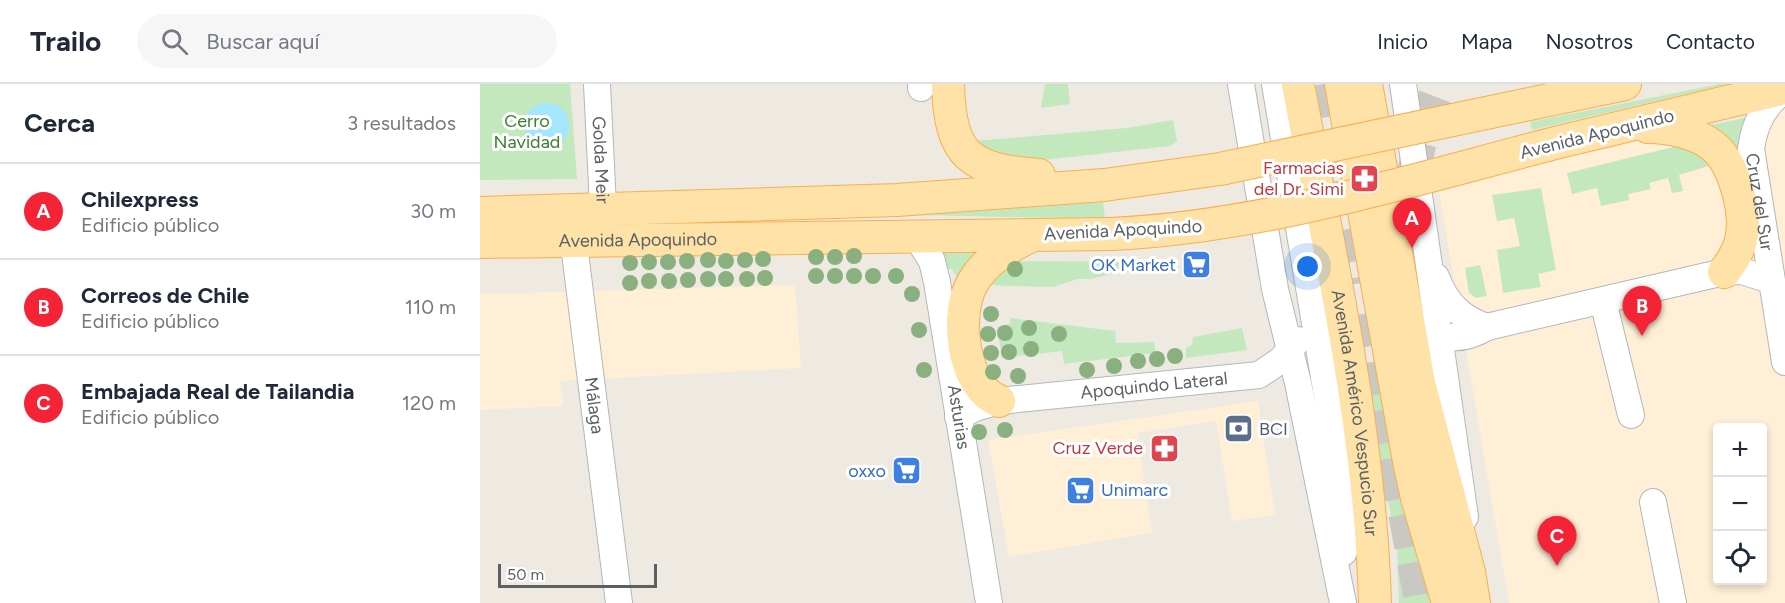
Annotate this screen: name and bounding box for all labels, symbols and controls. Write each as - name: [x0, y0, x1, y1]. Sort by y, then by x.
- search box: [137, 14, 557, 68]
- text: Trailo: [30, 24, 101, 58]
- icon: search: [158, 25, 191, 58]
- text: Buscar aquí: [206, 28, 320, 55]
- text: Inicio: [1377, 29, 1428, 54]
- text: Mapa: [1461, 29, 1513, 54]
- text: Nosotros: [1546, 29, 1633, 54]
- text: Contacto: [1666, 29, 1755, 54]
- street label: Avenida Apoquindo: [1518, 104, 1676, 164]
- text: Cerca: [24, 107, 95, 139]
- park label: Cerro Navidad: [494, 110, 560, 153]
- text: 3 resultados: [347, 111, 456, 135]
- street label: Golda Meir: [588, 116, 614, 204]
- street label: Cruz del Sur: [1741, 152, 1778, 252]
- place label: Farmacias del Dr. Simi: [1254, 157, 1344, 200]
- pharmacy icon: Farmacias del Dr. Simi: [1349, 162, 1381, 194]
- text: Chilexpress: [81, 186, 198, 213]
- pin: A: [1392, 198, 1432, 248]
- text: A: [36, 199, 51, 223]
- text: 30 m: [410, 199, 456, 223]
- text: Edificio público: [81, 213, 219, 237]
- street label: Avenida Apoquindo: [1043, 215, 1203, 245]
- street label: Avenida Apoquindo: [559, 228, 717, 252]
- supermarket icon: OK Market: [1181, 249, 1213, 281]
- your location: [1293, 252, 1322, 281]
- place label: OK Market: [1091, 254, 1176, 276]
- text: Correos de Chile: [81, 282, 249, 309]
- pin: B: [1622, 286, 1662, 336]
- street label: Avenida Américo Vespucio Sur: [1327, 288, 1382, 537]
- text: B: [37, 295, 50, 319]
- text: 110 m: [405, 295, 456, 319]
- text: Edificio público: [81, 309, 219, 333]
- street label: Apoquindo Lateral: [1079, 367, 1229, 404]
- street label: Málaga: [580, 376, 609, 435]
- text: Embajada Real de Tailandia: [81, 378, 355, 405]
- street label: Asturias: [943, 383, 975, 451]
- text: C: [36, 391, 51, 415]
- text: 120 m: [402, 391, 456, 415]
- text: Edificio público: [81, 405, 219, 429]
- bank icon: BCI: [1222, 413, 1254, 445]
- place label: BCI: [1259, 418, 1288, 440]
- map controls: [1713, 423, 1767, 585]
- button: +: [1713, 423, 1767, 477]
- pharmacy icon: Cruz Verde: [1148, 432, 1180, 464]
- place label: Cruz Verde: [1053, 437, 1143, 459]
- supermarket icon: oxxo: [891, 455, 923, 487]
- place label: oxxo: [848, 460, 886, 482]
- supermarket icon: Unimarc: [1064, 474, 1096, 506]
- button: −: [1713, 477, 1767, 531]
- place label: Unimarc: [1101, 479, 1169, 501]
- pin: C: [1538, 516, 1576, 566]
- button: locate: [1713, 531, 1767, 585]
- scale bar: [498, 561, 657, 588]
- text: 50 m: [507, 565, 544, 584]

